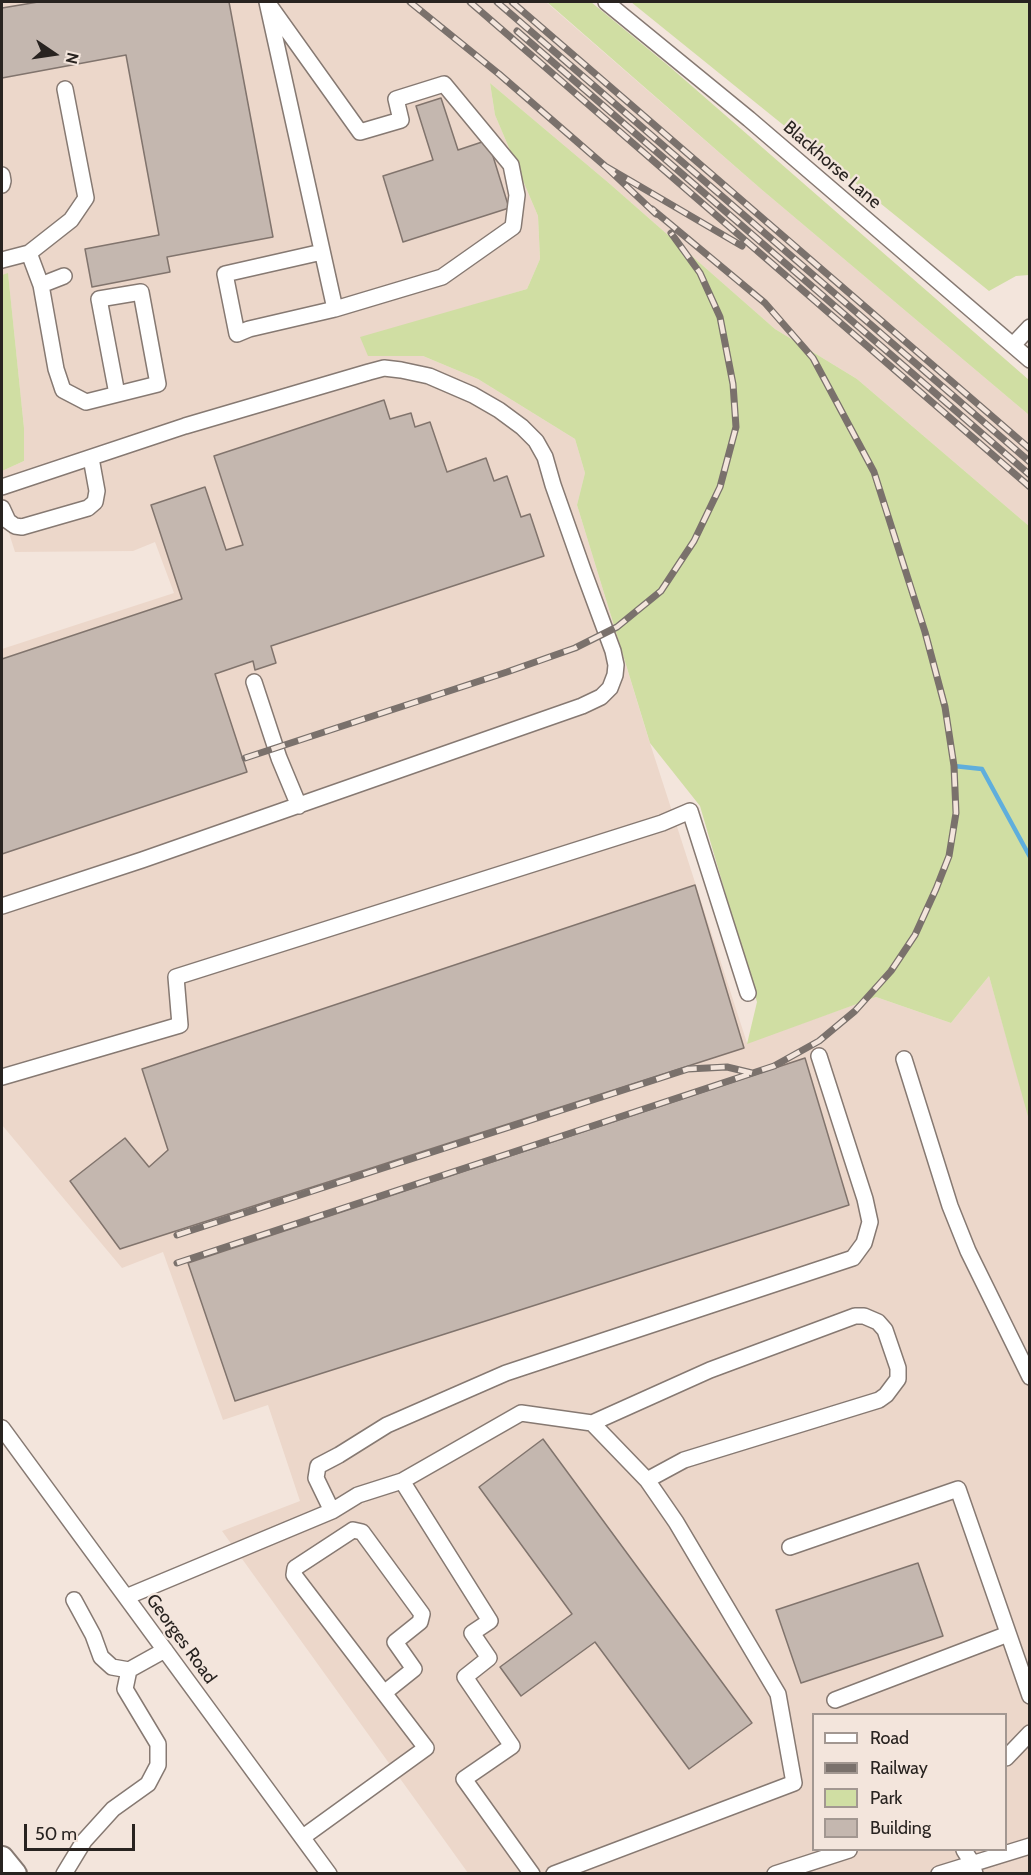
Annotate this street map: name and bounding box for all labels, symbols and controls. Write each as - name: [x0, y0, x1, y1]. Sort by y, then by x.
- north arrow: [24, 24, 84, 84]
- text: N: [61, 51, 83, 66]
- street label: Blackhorse Lane: [779, 117, 885, 213]
- street label: Georges Road: [141, 1590, 221, 1688]
- legend: [812, 1713, 1007, 1851]
- text: Road: [870, 1727, 909, 1749]
- text: Railway: [870, 1757, 928, 1779]
- text: Park: [870, 1787, 902, 1809]
- scale bar: [27, 1812, 138, 1850]
- text: Building: [870, 1817, 931, 1839]
- text: 50 m: [35, 1823, 77, 1845]

